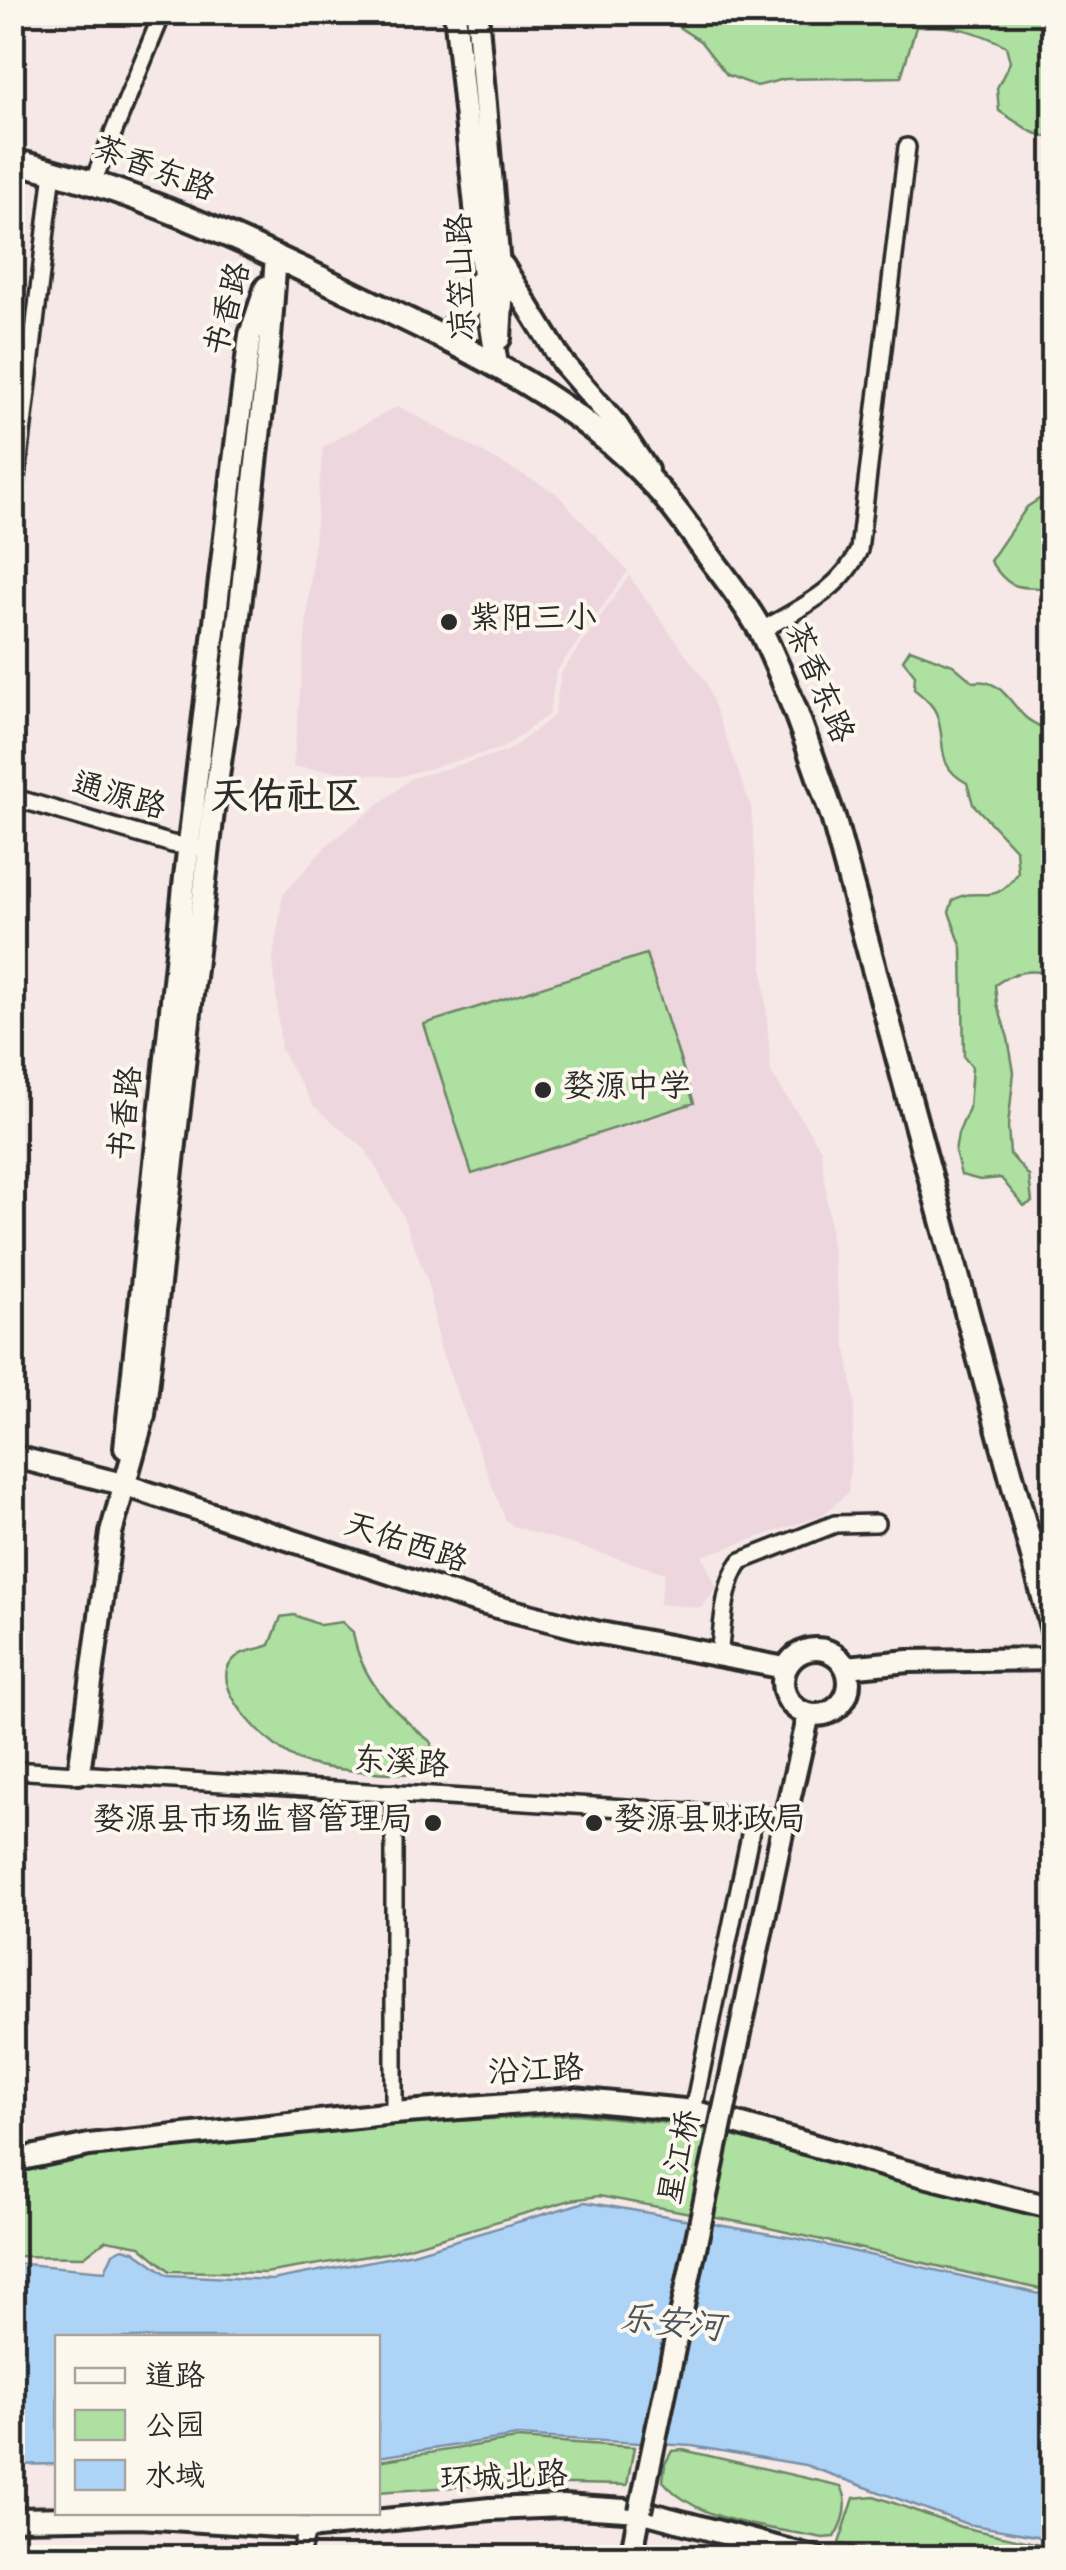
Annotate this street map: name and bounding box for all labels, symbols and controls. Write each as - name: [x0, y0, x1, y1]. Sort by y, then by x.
- street label: 茶香东路: [86, 129, 220, 213]
- street label: 凉笠山路: [442, 212, 486, 342]
- street label: 书香路: [198, 258, 262, 361]
- place label: 紫阳三小: [469, 601, 597, 641]
- marker: 紫阳三小: [438, 611, 460, 633]
- street label: 茶香东路: [774, 617, 860, 750]
- street label: 通源路: [67, 766, 170, 830]
- district label: 天佑社区: [210, 777, 362, 823]
- street label: 书香路: [103, 1064, 153, 1164]
- place label: 婺源中学: [563, 1069, 691, 1109]
- marker: 婺源中学: [532, 1079, 554, 1101]
- street label: 天佑西路: [338, 1506, 472, 1584]
- street label: 东溪路: [352, 1742, 450, 1788]
- place label: 婺源县市场监督管理局: [93, 1802, 413, 1842]
- place label: 婺源县财政局: [614, 1803, 806, 1842]
- marker: 婺源县市场监督管理局: [422, 1812, 444, 1834]
- marker: 婺源县财政局: [583, 1812, 605, 1834]
- street label: 沿江路: [487, 2051, 585, 2095]
- street label: 星江桥: [653, 2107, 712, 2209]
- water label: 乐安河: [617, 2299, 731, 2353]
- legend: [55, 2335, 380, 2515]
- text: 道路: [145, 2360, 205, 2397]
- text: 公园: [145, 2411, 205, 2447]
- street label: 环城北路: [439, 2457, 569, 2503]
- text: 水域: [145, 2460, 205, 2497]

